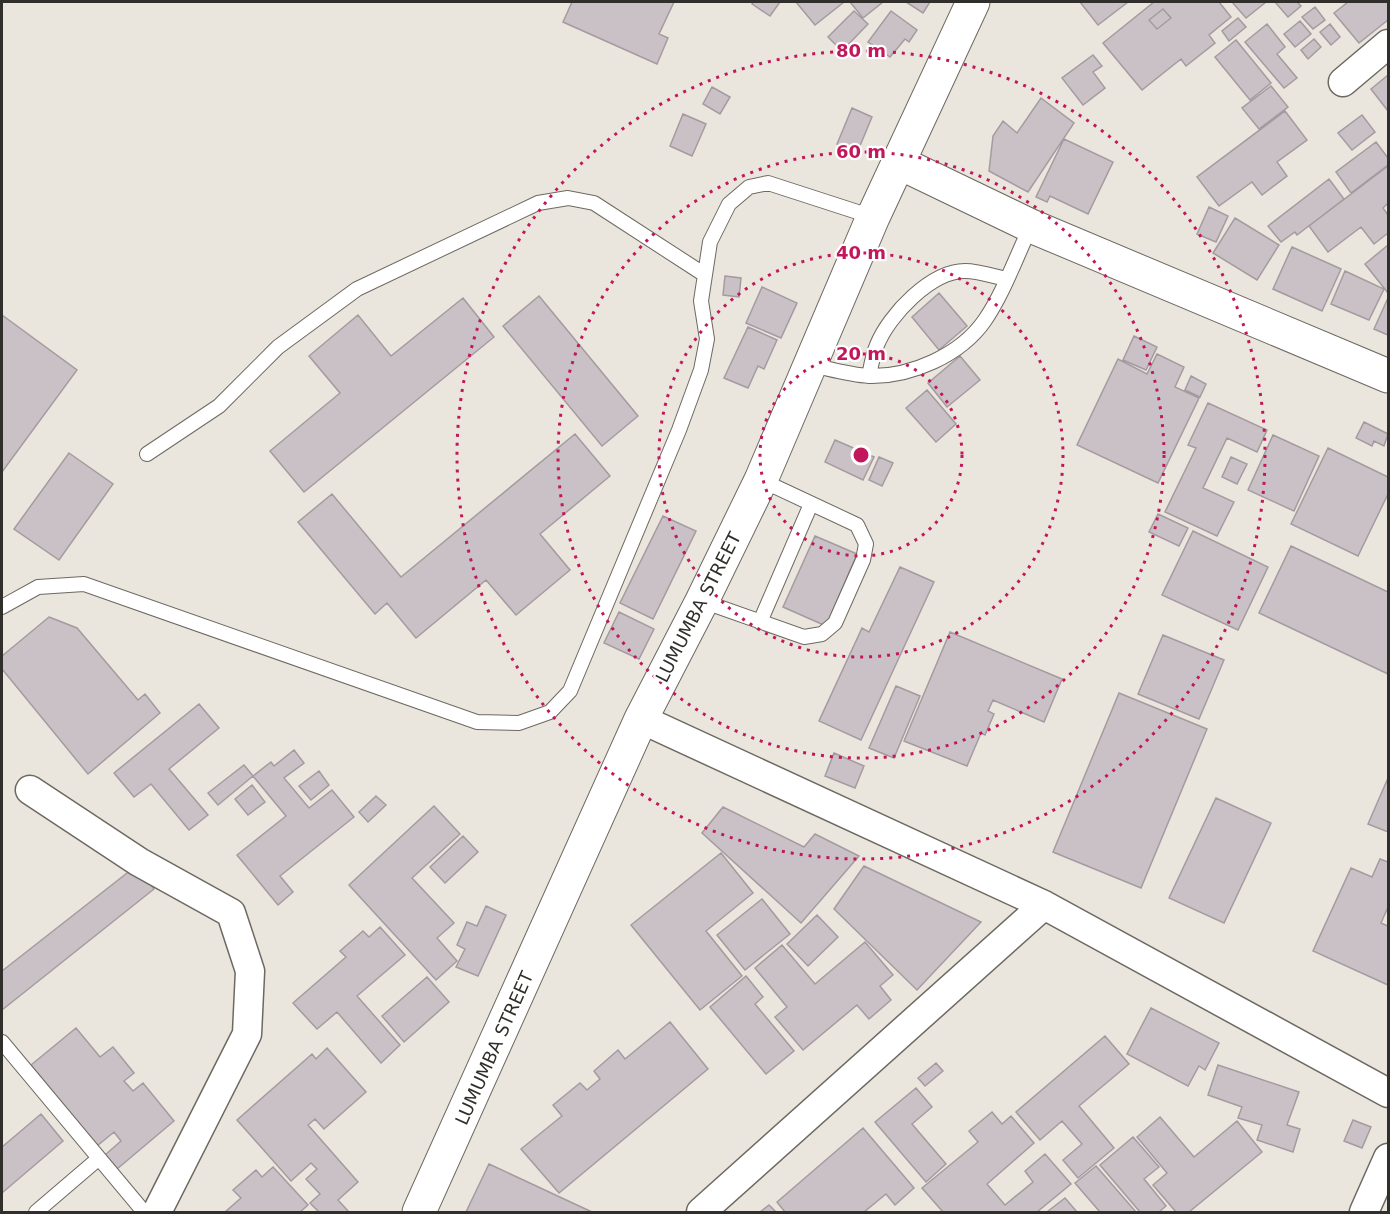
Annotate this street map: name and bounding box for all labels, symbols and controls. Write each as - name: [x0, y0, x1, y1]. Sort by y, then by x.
- text: 80 m: [836, 40, 886, 61]
- text: 60 m: [836, 141, 886, 162]
- text: 40 m: [836, 242, 886, 263]
- text: 20 m: [836, 343, 886, 364]
- centre of rings: [851, 445, 871, 465]
- street label: LUMUMBA STREET: [651, 528, 745, 686]
- street label: LUMUMBA STREET: [451, 967, 538, 1128]

